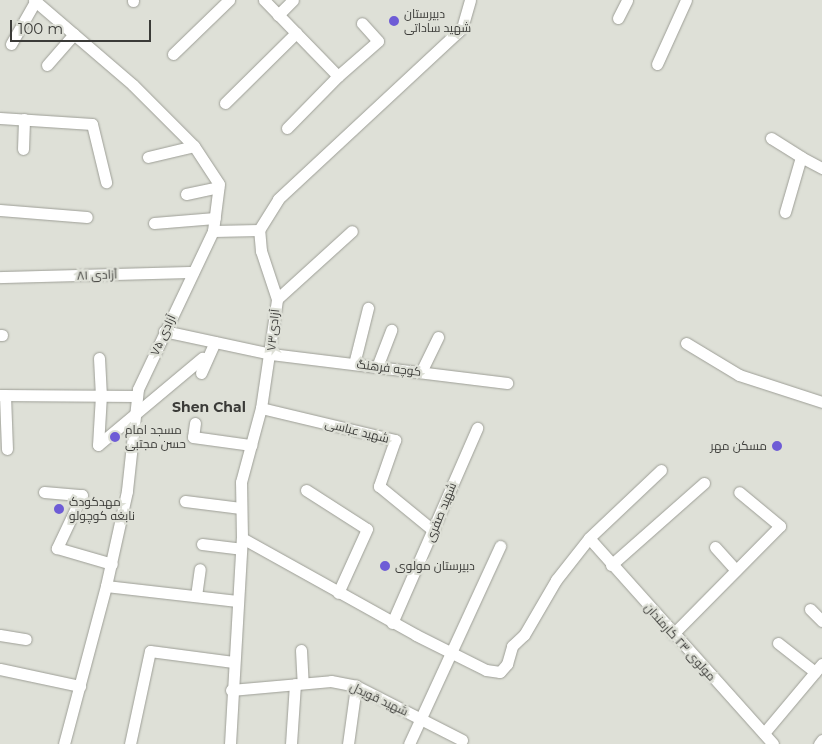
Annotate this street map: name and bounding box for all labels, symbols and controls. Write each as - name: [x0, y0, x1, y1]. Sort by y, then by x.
- place label: دبیرستان شهید ساداتی: [404, 7, 471, 35]
- scale bar: [12, 10, 154, 42]
- marker: دبیرستان شهید ساداتی: [388, 15, 400, 27]
- text: 100 m: [18, 19, 63, 38]
- street label: آزادی ۸۱: [77, 267, 117, 283]
- street label: آزادی۷۳: [264, 308, 282, 352]
- street label: آزادی ۷۵: [147, 312, 179, 358]
- street label: کوچه فرهنگ: [356, 357, 422, 379]
- district label: Shen Chal: [172, 399, 246, 415]
- street label: شهید عباسی: [323, 416, 391, 446]
- place label: مسجد امام حسن مجتبی: [125, 423, 186, 451]
- marker: مسجد امام حسن مجتبی: [109, 431, 121, 443]
- place label: مسکن مهر: [710, 439, 767, 453]
- marker: مسکن مهر: [771, 440, 783, 452]
- street label: شهید صفری: [423, 480, 459, 544]
- place label: مهدکودک نابغه کوچولو: [69, 495, 135, 523]
- marker: مهدکودک نابغه کوچولو: [53, 503, 65, 515]
- place label: دبیرستان مولوی: [395, 559, 475, 573]
- marker: دبیرستان مولوی: [379, 560, 391, 572]
- street label: مولوی ۲۳ کارمندان: [641, 600, 719, 684]
- street label: شهید قویدل: [348, 679, 410, 719]

